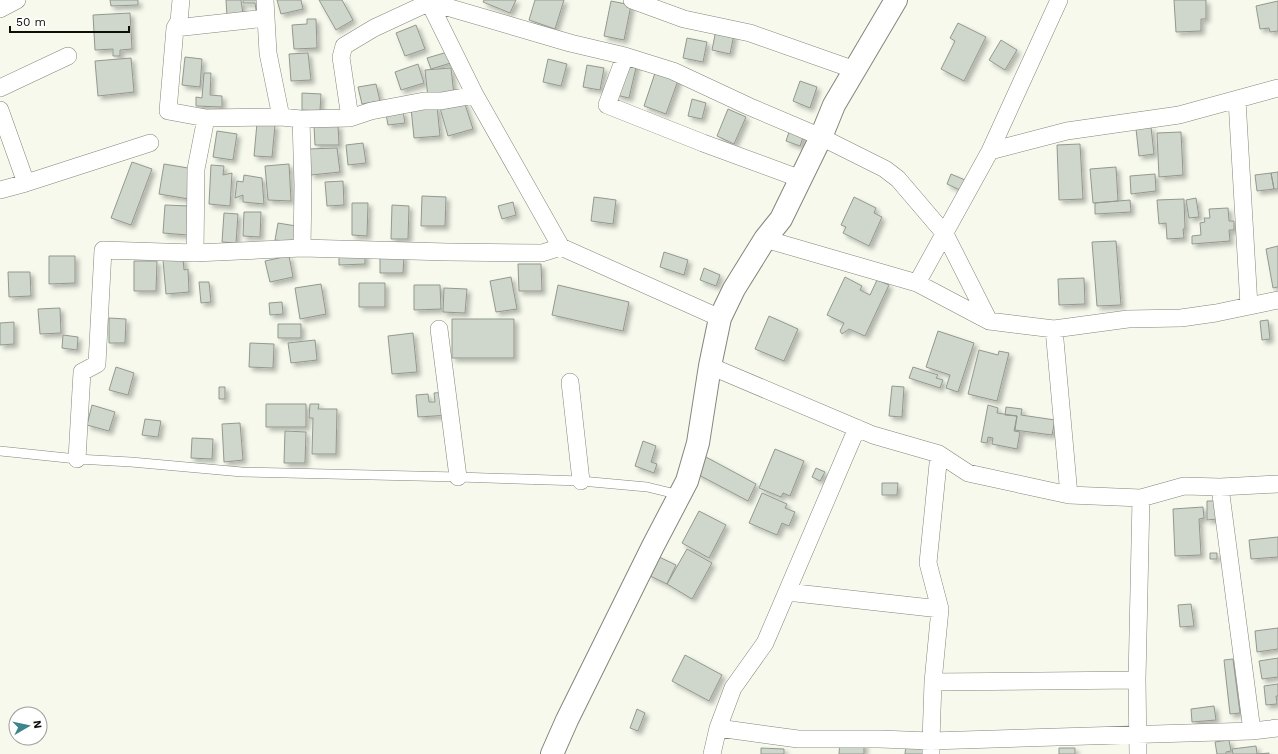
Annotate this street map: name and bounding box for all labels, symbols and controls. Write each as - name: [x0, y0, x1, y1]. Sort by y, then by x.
- scale bar: [10, 8, 129, 34]
- text: 50 m: [16, 15, 46, 29]
- north arrow: [8, 706, 48, 746]
- text: N: [30, 719, 44, 730]

